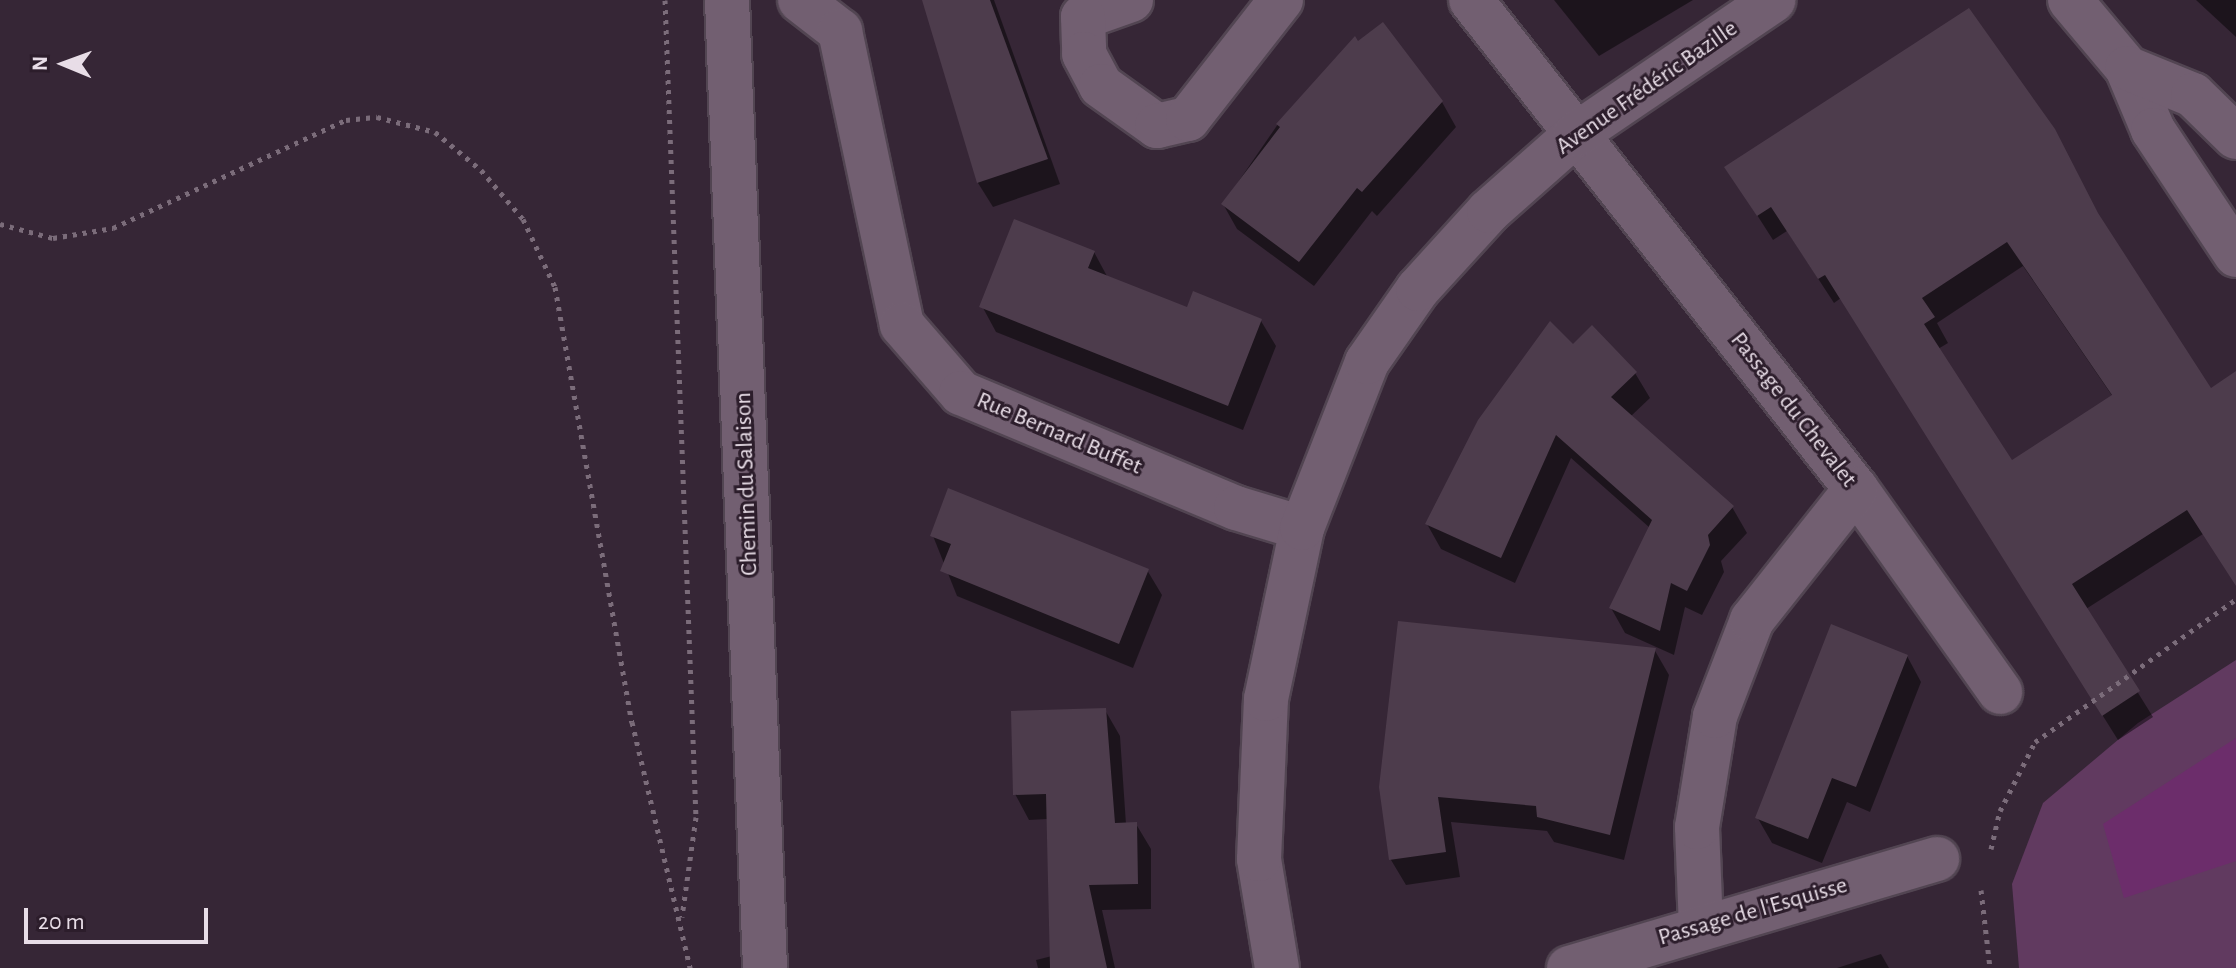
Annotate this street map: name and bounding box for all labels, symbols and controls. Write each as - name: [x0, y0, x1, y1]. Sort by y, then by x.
- street label: Avenue Frédéric Bazille: [1551, 15, 1743, 161]
- north arrow: [24, 24, 104, 104]
- text: N: [29, 56, 51, 71]
- street label: Passage du Chevalet: [1724, 327, 1862, 493]
- street label: Rue Bernard Buffet: [972, 386, 1146, 482]
- street label: Chemin du Salaison: [729, 392, 765, 576]
- street label: Passage de l'Esquisse: [1655, 871, 1851, 953]
- scale bar: [28, 892, 212, 942]
- text: 20 m: [38, 910, 85, 934]

